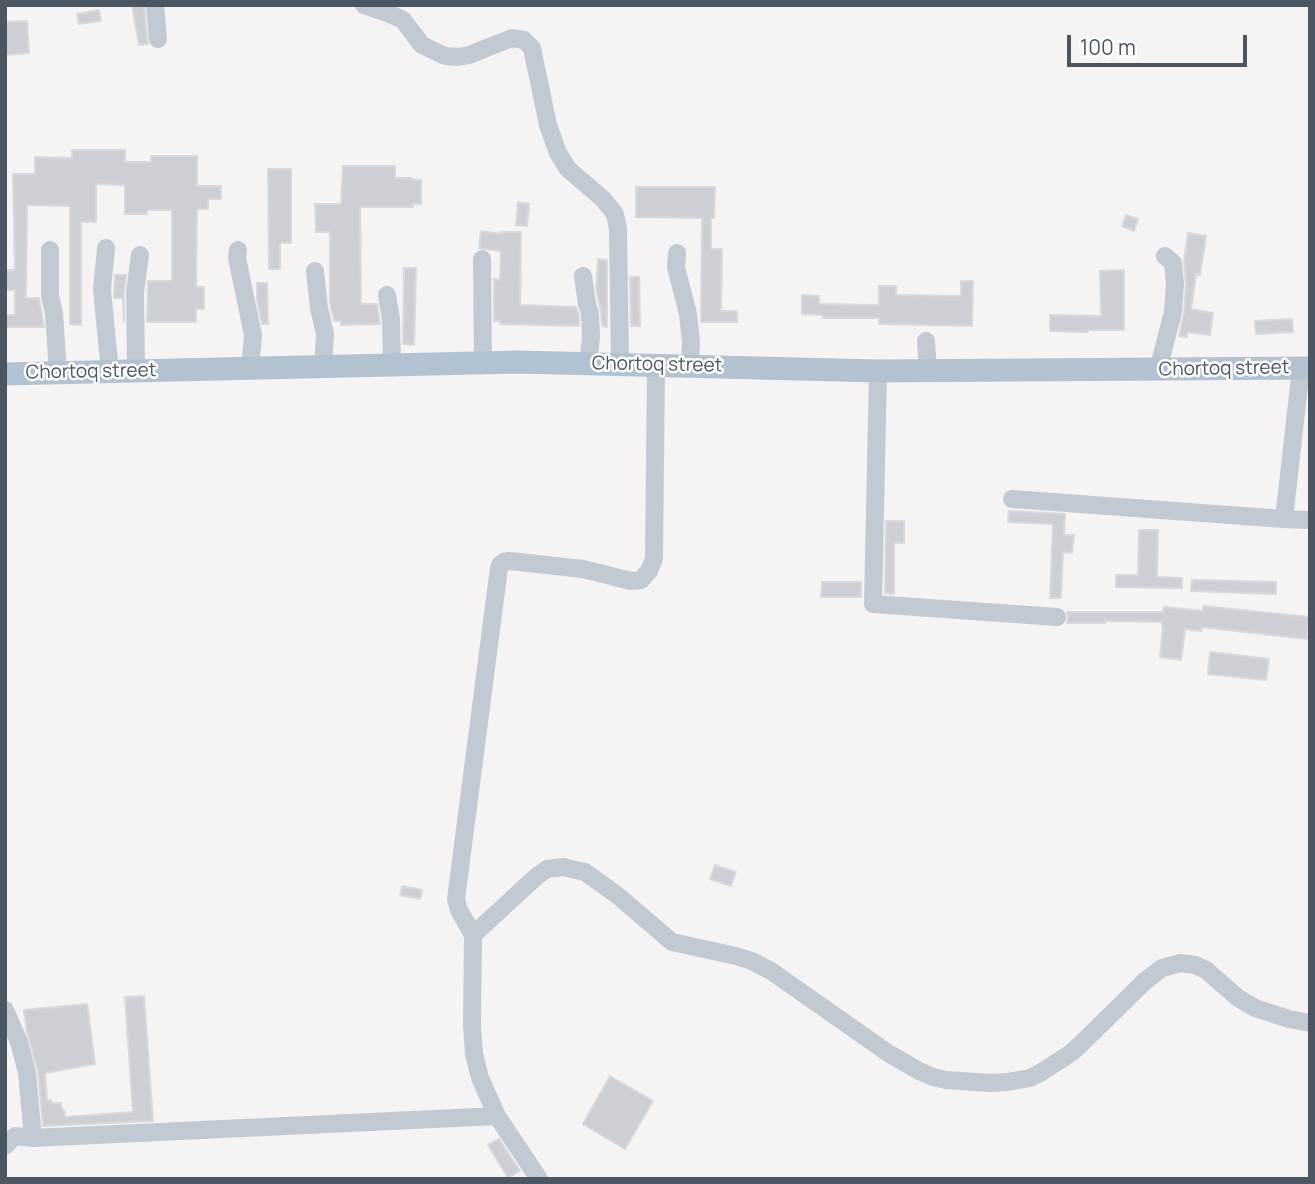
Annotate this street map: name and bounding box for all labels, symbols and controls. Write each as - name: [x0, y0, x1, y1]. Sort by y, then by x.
- scale bar: [1070, 21, 1250, 65]
- text: 100 m: [1080, 33, 1136, 61]
- street label: Chortoq street: [592, 352, 722, 378]
- street label: Chortoq street: [1159, 356, 1289, 382]
- street label: Chortoq street: [26, 359, 156, 385]

